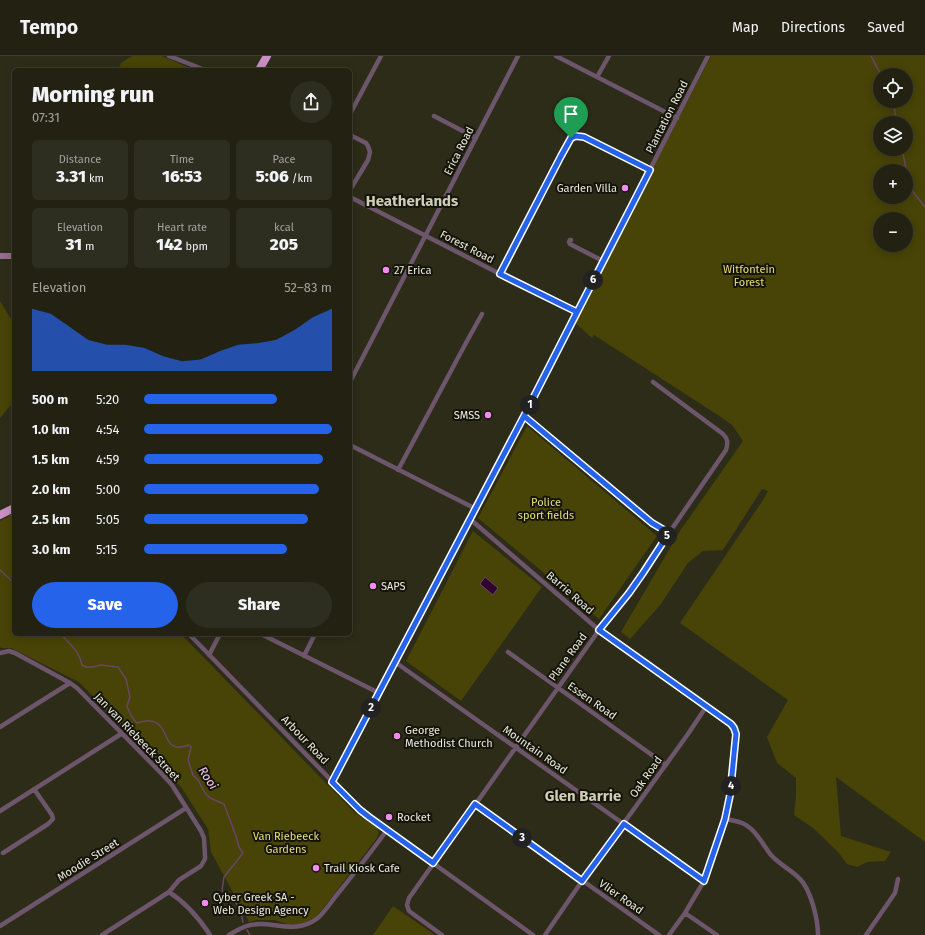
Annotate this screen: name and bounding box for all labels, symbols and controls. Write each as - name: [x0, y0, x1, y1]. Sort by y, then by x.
- text: Tempo: [20, 16, 78, 39]
- text: Map: [732, 19, 759, 36]
- text: Directions: [781, 19, 845, 36]
- text: Saved: [867, 19, 905, 36]
- map controls: [873, 68, 913, 252]
- button: locate: [873, 68, 913, 108]
- street label: Plantation Road: [643, 78, 691, 156]
- text: Morning run: [32, 81, 154, 108]
- button: share: [290, 81, 332, 123]
- pin: [554, 97, 588, 138]
- icon: arrive: [560, 103, 582, 125]
- text: 07:31: [32, 110, 60, 125]
- button: layers: [873, 116, 913, 156]
- street label: Erica Road: [441, 125, 477, 177]
- text: Distance: [59, 153, 101, 166]
- text: Time: [170, 153, 194, 166]
- text: Pace: [273, 153, 295, 166]
- button: +: [873, 164, 913, 204]
- text: 3.31: [56, 166, 86, 187]
- text: 16:53: [162, 166, 202, 187]
- text: 5:06: [256, 166, 289, 187]
- text: km: [86, 172, 104, 185]
- text: /km: [289, 172, 312, 185]
- place label: Garden Villa: [557, 182, 617, 195]
- marker: Garden Villa: [620, 183, 630, 193]
- district label: Heatherlands: [366, 192, 458, 210]
- button: −: [873, 212, 913, 252]
- text: Elevation: [57, 221, 103, 234]
- text: Heart rate: [157, 221, 207, 234]
- text: kcal: [274, 221, 294, 234]
- street label: Forest Road: [438, 228, 496, 266]
- text: 31: [66, 234, 82, 255]
- text: 142: [156, 234, 182, 255]
- text: 205: [270, 234, 298, 255]
- text: m: [82, 240, 94, 253]
- text: bpm: [182, 240, 208, 253]
- park label: Witfontein Forest: [723, 263, 775, 289]
- place label: 27 Erica: [394, 264, 431, 277]
- marker: 27 Erica: [381, 265, 391, 275]
- pin: 6: [583, 270, 603, 290]
- text: 6: [590, 273, 596, 286]
- text: Elevation: [32, 280, 86, 295]
- text: 52–83 m: [284, 280, 332, 295]
- text: 500 m: [32, 392, 68, 407]
- text: 5:20: [96, 392, 119, 407]
- pin: 1: [520, 395, 540, 415]
- text: 1: [527, 398, 533, 411]
- place label: SMSS: [454, 409, 480, 422]
- marker: SMSS: [483, 410, 493, 420]
- text: 1.0 km: [32, 422, 70, 437]
- text: 4:54: [96, 422, 120, 437]
- text: 1.5 km: [32, 452, 70, 467]
- text: 4:59: [96, 452, 119, 467]
- text: 2.0 km: [32, 482, 71, 497]
- text: 5:00: [96, 482, 120, 497]
- park label: Police sport fields: [518, 496, 574, 522]
- text: 2.5 km: [32, 512, 70, 527]
- text: 5:05: [96, 512, 119, 527]
- pin: 5: [657, 526, 677, 546]
- text: 5: [664, 529, 670, 542]
- text: 3.0 km: [32, 542, 71, 557]
- text: 5:15: [96, 542, 117, 557]
- street label: Barrie Road: [544, 569, 596, 617]
- place label: SAPS: [381, 580, 405, 593]
- marker: SAPS: [368, 581, 378, 591]
- button: Save: [32, 582, 178, 628]
- button: Share: [186, 582, 332, 628]
- street label: Plane Road: [546, 630, 590, 684]
- street label: Essen Road: [565, 679, 619, 723]
- street label: Jan van Riebeeck Street: [92, 690, 182, 784]
- pin: 2: [361, 698, 381, 718]
- text: 2: [368, 701, 374, 714]
- street label: Arbour Road: [279, 713, 331, 767]
- street label: Mountain Road: [500, 723, 570, 777]
- place label: George Methodist Church: [405, 724, 493, 750]
- marker: George Methodist Church: [392, 731, 402, 741]
- street label: Oak Road: [627, 754, 665, 800]
- water label: Rooi: [196, 764, 221, 793]
- pin: 4: [721, 776, 741, 796]
- text: 4: [728, 779, 734, 792]
- district label: Glen Barrie: [545, 787, 621, 805]
- place label: Rocket: [397, 811, 431, 824]
- marker: Rocket: [384, 812, 394, 822]
- pin: 3: [512, 828, 532, 848]
- park label: Van Riebeeck Gardens: [253, 830, 319, 856]
- text: 3: [519, 831, 525, 844]
- street label: Moodie Street: [55, 836, 121, 884]
- place label: Trail Kiosk Cafe: [324, 862, 400, 875]
- marker: Trail Kiosk Cafe: [311, 863, 321, 873]
- street label: Vlier Road: [596, 877, 646, 917]
- place label: Cyber Greek SA - Web Design Agency: [213, 891, 309, 917]
- marker: Cyber Greek SA - Web Design Agency: [200, 898, 210, 908]

